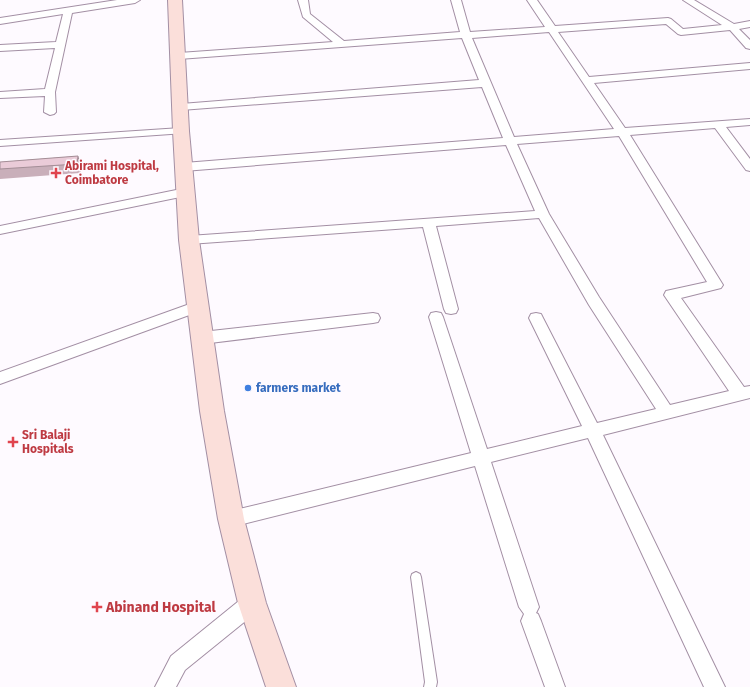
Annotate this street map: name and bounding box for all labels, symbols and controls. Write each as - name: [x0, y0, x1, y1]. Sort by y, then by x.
- place label: Abirami Hospital, Coimbatore: [64, 159, 159, 187]
- marker: Abirami Hospital, Coimbatore: [50, 167, 62, 179]
- place label: farmers market: [256, 381, 341, 395]
- marker: farmers market: [243, 383, 253, 393]
- place label: Sri Balaji Hospitals: [22, 428, 74, 456]
- marker: Sri Balaji Hospitals: [7, 436, 19, 448]
- place label: Abinand Hospital: [105, 599, 216, 616]
- marker: Abinand Hospital: [91, 601, 103, 613]

